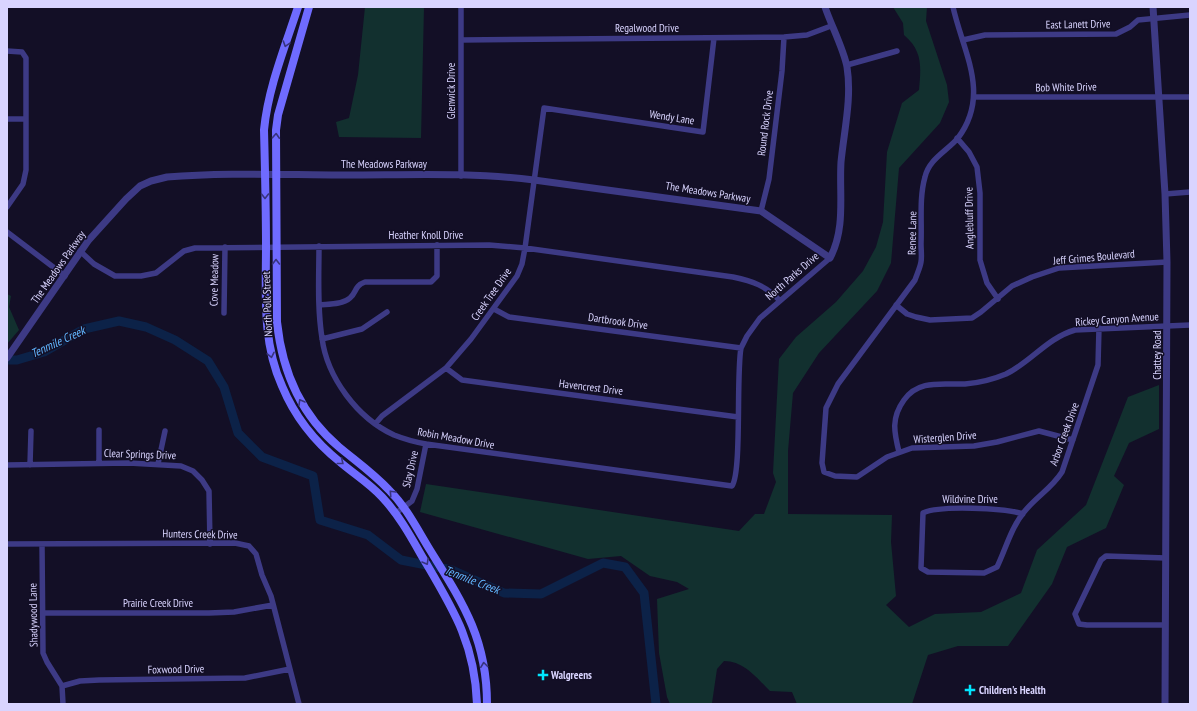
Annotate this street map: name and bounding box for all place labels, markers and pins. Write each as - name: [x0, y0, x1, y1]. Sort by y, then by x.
- place label: Walgreens: [550, 668, 592, 682]
- marker: Walgreens: [538, 670, 548, 680]
- place label: Children's Health: [979, 683, 1046, 697]
- marker: Children's Health: [964, 684, 976, 696]

